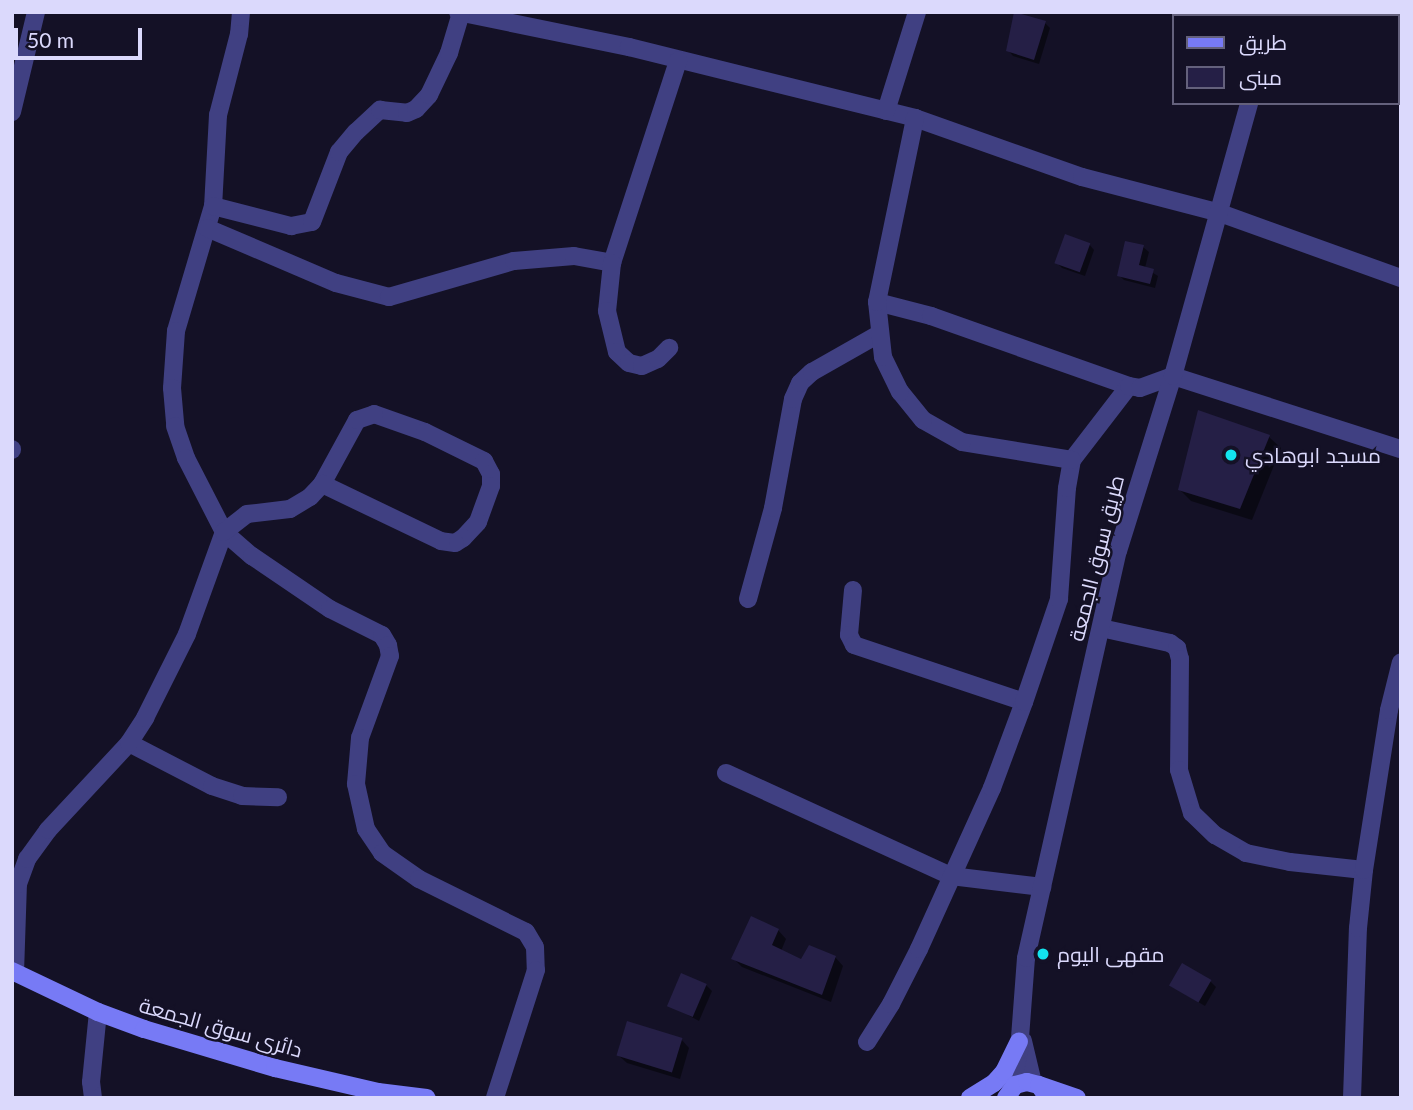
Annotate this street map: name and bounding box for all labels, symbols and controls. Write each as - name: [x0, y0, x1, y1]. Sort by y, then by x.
- scale bar: [18, 14, 145, 58]
- legend: [1172, 14, 1399, 105]
- text: 50 m: [27, 27, 74, 52]
- text: طريق: [1239, 29, 1287, 54]
- text: مبنى: [1239, 64, 1282, 89]
- place label: مسجد ابوهادي: [1245, 442, 1381, 468]
- marker: مسجد ابوهادي: [1223, 447, 1239, 463]
- street label: طريق سوق الجمعة: [1063, 472, 1129, 644]
- place label: مقهى اليوم: [1057, 941, 1165, 967]
- marker: مقهى اليوم: [1035, 946, 1051, 962]
- street label: دائرى سوق الجمعة: [136, 992, 306, 1062]

